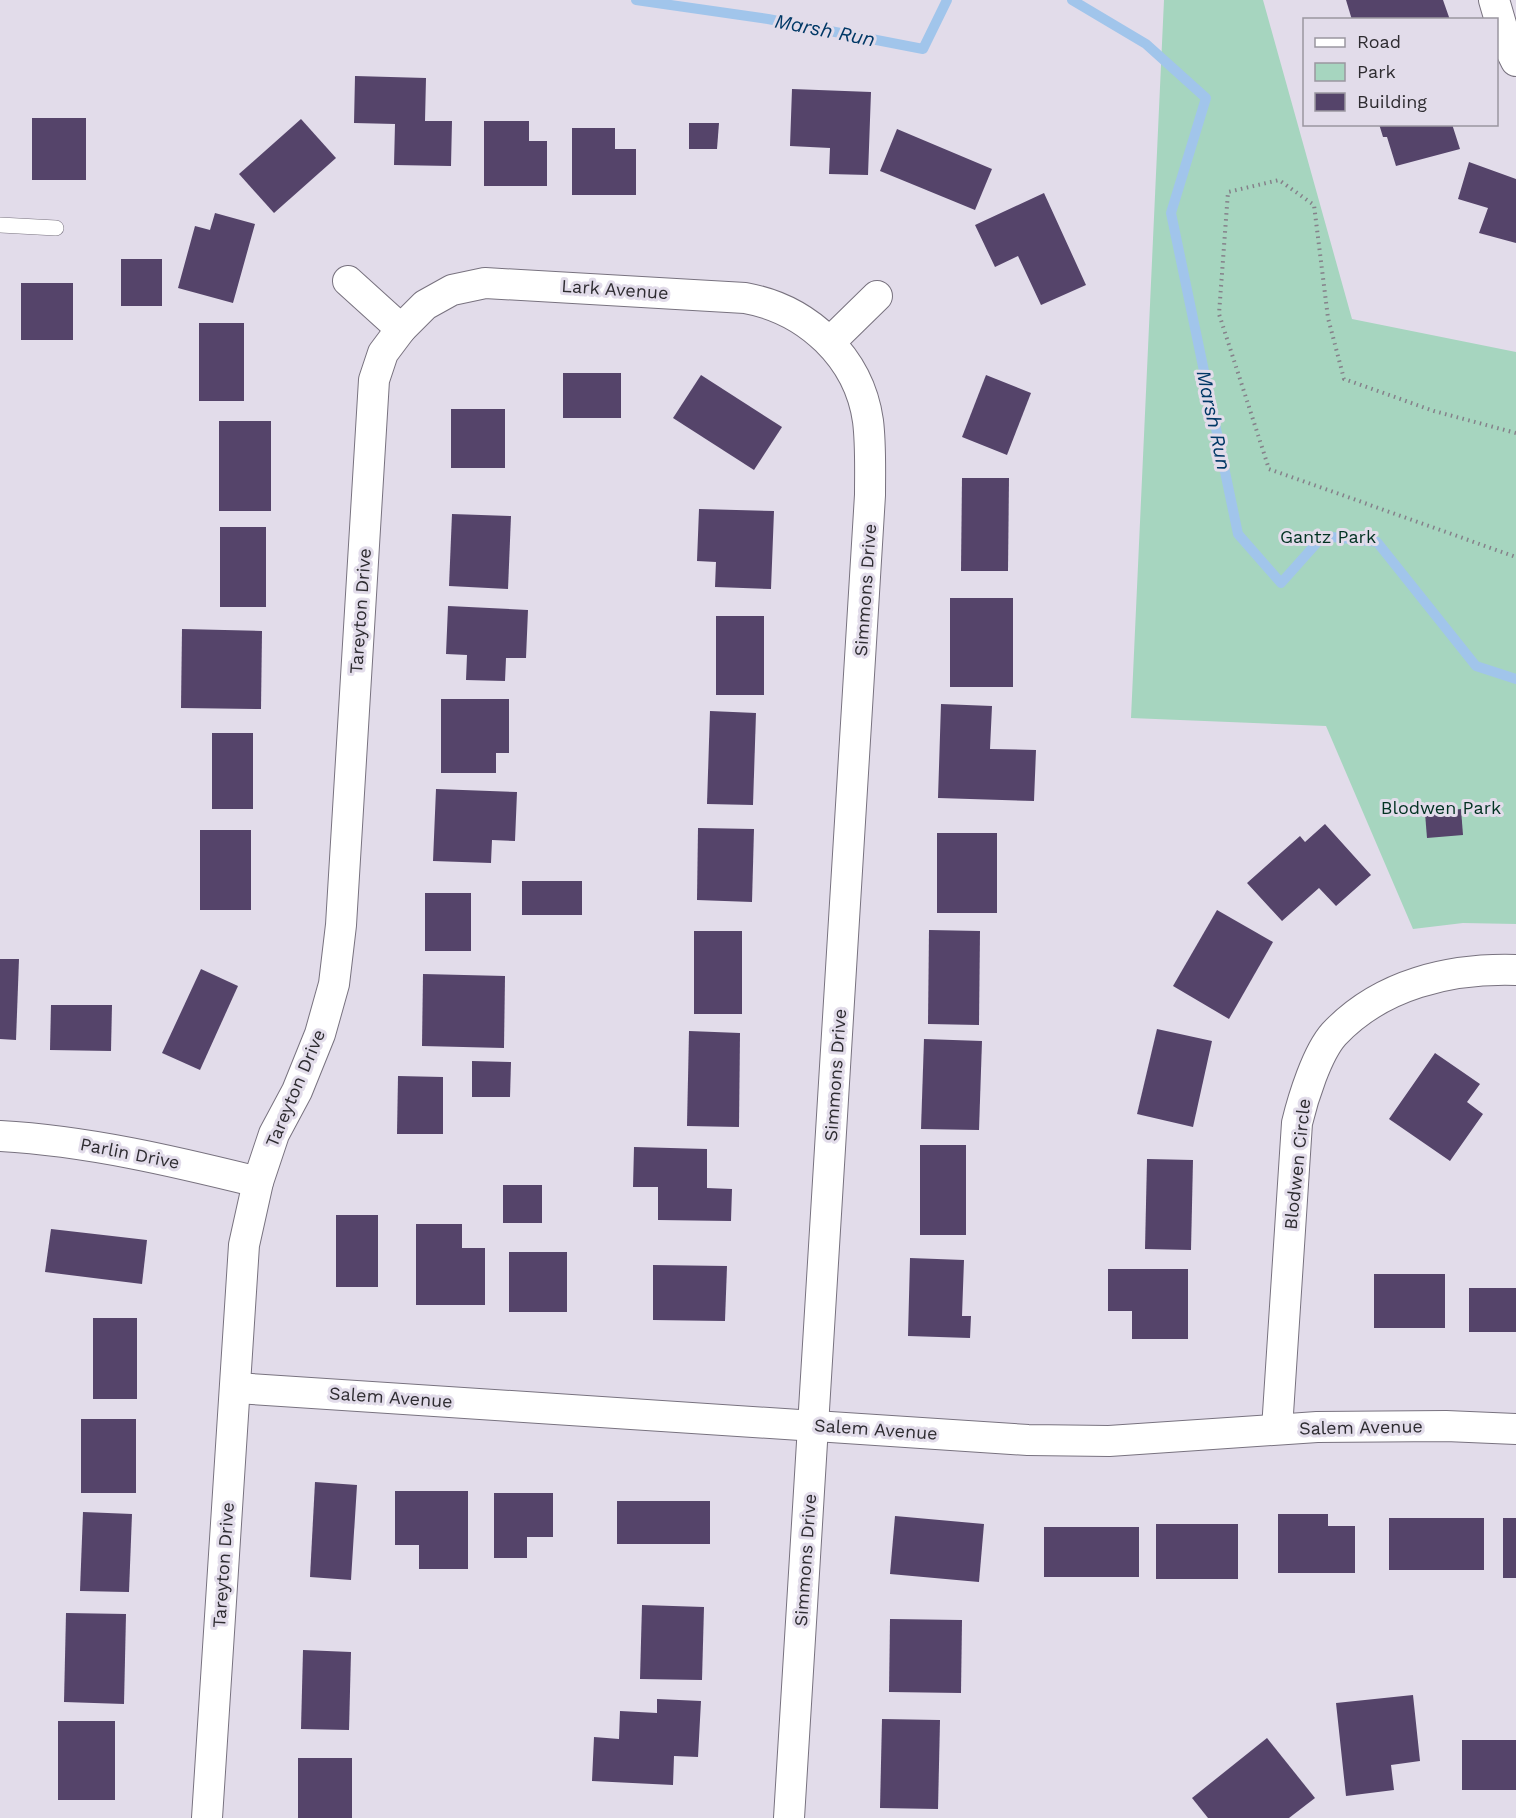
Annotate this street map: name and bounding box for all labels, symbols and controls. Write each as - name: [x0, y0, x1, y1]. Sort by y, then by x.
- water label: Marsh Run: [773, 9, 877, 51]
- legend: [1303, 18, 1498, 126]
- text: Road: [1357, 31, 1401, 52]
- text: Park: [1357, 61, 1396, 82]
- text: Building: [1357, 91, 1427, 112]
- street label: Lark Avenue: [561, 275, 669, 303]
- water label: Marsh Run: [1192, 368, 1236, 472]
- street label: Simmons Drive: [850, 523, 880, 657]
- park label: Gantz Park: [1280, 526, 1376, 547]
- street label: Tareyton Drive: [345, 547, 375, 675]
- park label: Blodwen Park: [1381, 797, 1501, 818]
- street label: Simmons Drive: [820, 1008, 850, 1142]
- street label: Tareyton Drive: [261, 1026, 329, 1150]
- street label: Blodwen Circle: [1280, 1097, 1314, 1231]
- street label: Parlin Drive: [78, 1133, 182, 1173]
- street label: Salem Avenue: [329, 1382, 453, 1412]
- street label: Salem Avenue: [814, 1414, 938, 1444]
- street label: Salem Avenue: [1299, 1415, 1423, 1439]
- street label: Simmons Drive: [790, 1493, 820, 1627]
- street label: Tareyton Drive: [208, 1501, 238, 1629]

